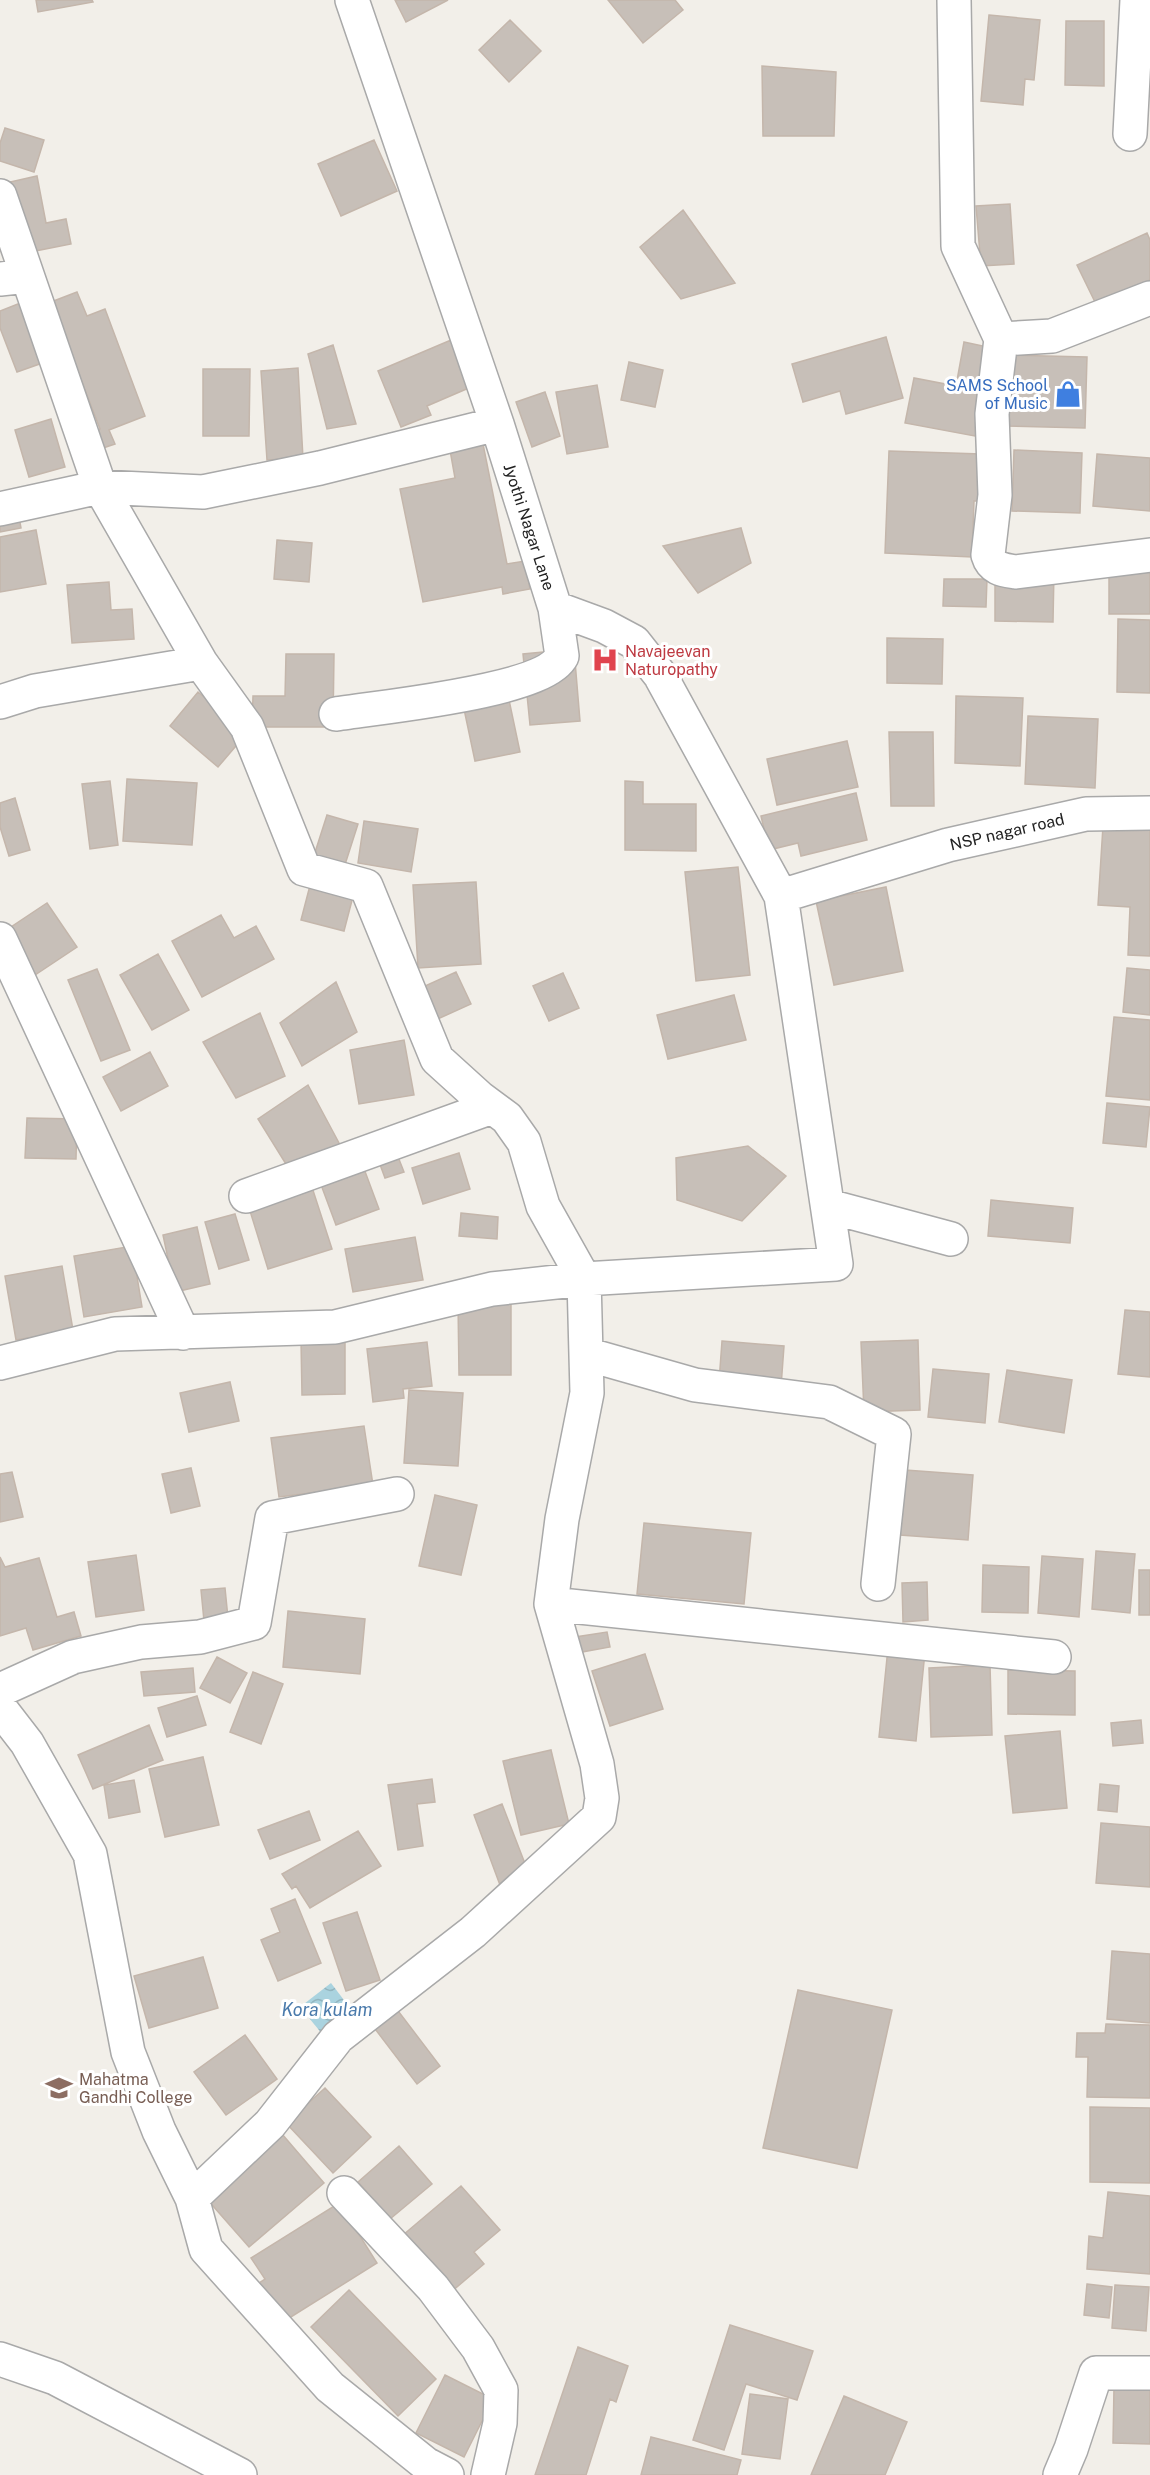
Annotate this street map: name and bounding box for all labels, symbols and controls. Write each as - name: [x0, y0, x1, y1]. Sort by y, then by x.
- place label: SAMS School of Music: [946, 376, 1048, 413]
- shop icon: SAMS School of Music: [1053, 379, 1083, 409]
- street label: Jyothi Nagar Lane: [500, 461, 558, 593]
- place label: Navajeevan Naturopathy: [625, 642, 718, 679]
- hospital icon: Navajeevan Naturopathy: [590, 645, 620, 675]
- street label: NSP nagar road: [948, 810, 1066, 854]
- water label: Kora kulam: [281, 1999, 373, 2020]
- place label: Mahatma Gandhi College: [79, 2070, 192, 2107]
- school or university icon: Mahatma Gandhi College: [44, 2073, 74, 2103]

